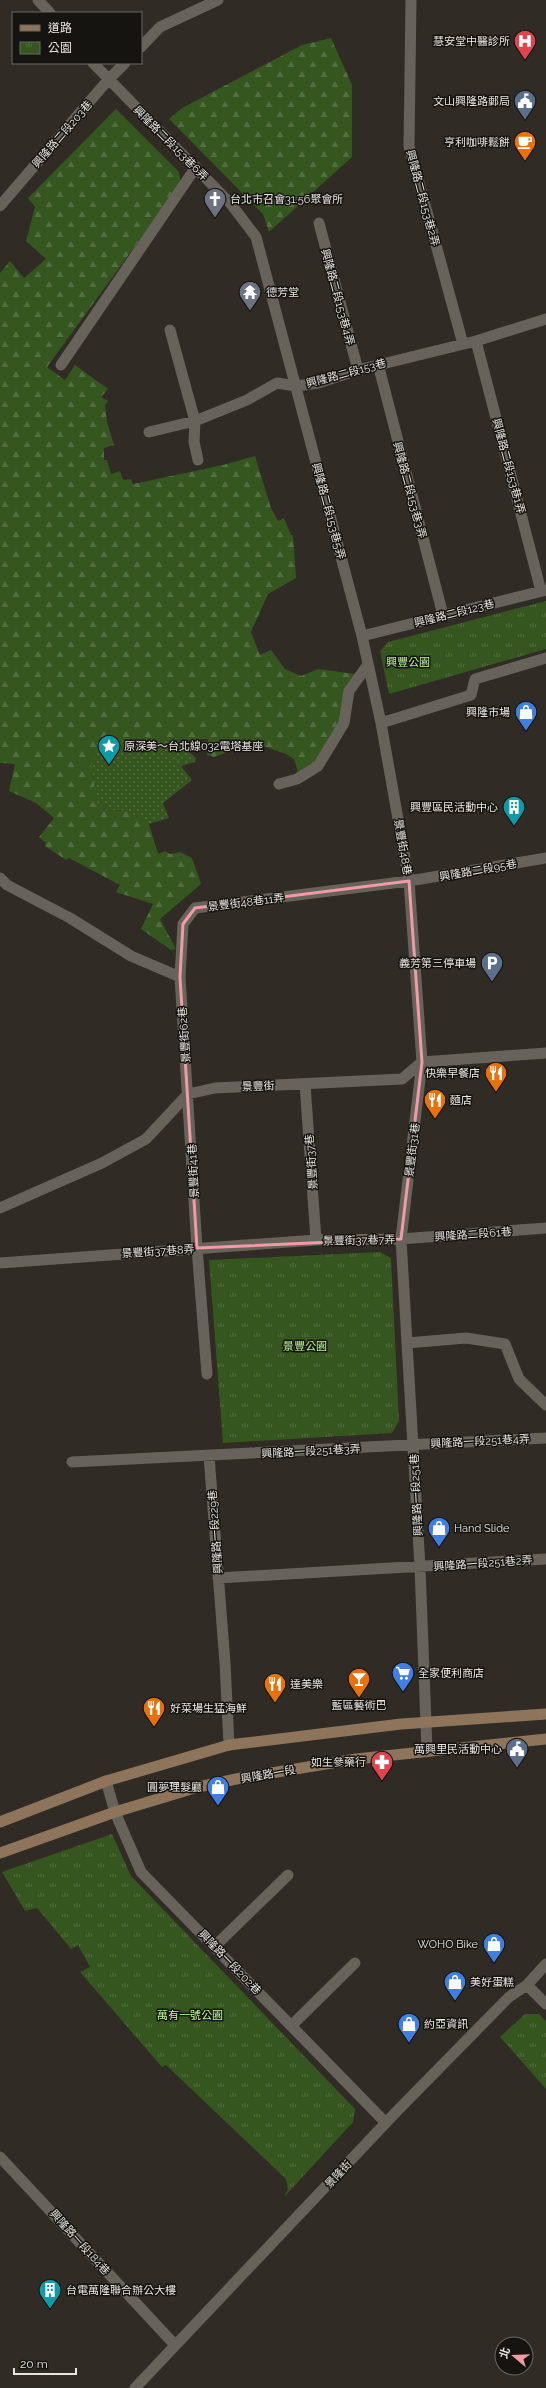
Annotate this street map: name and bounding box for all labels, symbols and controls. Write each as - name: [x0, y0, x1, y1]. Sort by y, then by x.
- legend: [12, 12, 142, 64]
- text: 道路: [48, 21, 72, 35]
- hospital icon: 慧安堂中醫診所: [512, 28, 538, 61]
- place label: 慧安堂中醫診所: [433, 35, 510, 48]
- text: 公園: [48, 41, 72, 55]
- public building icon: 文山興隆路郵局: [512, 88, 538, 121]
- place label: 文山興隆路郵局: [433, 95, 510, 108]
- street label: 興隆路二段203巷: [30, 98, 95, 170]
- street label: 興隆路二段153巷6弄: [131, 103, 211, 183]
- cafe icon: 亨利咖啡鬆餅: [512, 129, 538, 162]
- place label: 亨利咖啡鬆餅: [444, 136, 510, 149]
- street label: 興隆路二段153巷2弄: [403, 148, 442, 248]
- church icon: 台北市召會31.56聚會所: [202, 186, 228, 219]
- place label: 台北市召會31.56聚會所: [230, 193, 343, 206]
- street label: 興隆路二段153巷4弄: [318, 247, 357, 347]
- temple icon: 德芳堂: [237, 279, 263, 312]
- place label: 德芳堂: [266, 286, 299, 299]
- street label: 興隆路二段153巷: [305, 357, 388, 390]
- street label: 興隆路二段153巷1弄: [490, 417, 528, 515]
- street label: 興隆路二段153巷3弄: [390, 440, 429, 540]
- street label: 興隆路二段153巷5弄: [309, 461, 348, 561]
- street label: 興隆路二段123巷: [413, 597, 496, 630]
- park label: 興豐公園: [386, 656, 430, 669]
- shop icon: 興隆市場: [513, 699, 539, 732]
- place label: 興隆市場: [466, 706, 510, 719]
- place icon: 原深美～台北線032電塔基座: [96, 733, 122, 766]
- place label: 原深美～台北線032電塔基座: [124, 740, 263, 753]
- building icon: 興豐區民活動中心: [501, 794, 527, 827]
- place label: 興豐區民活動中心: [410, 801, 498, 814]
- street label: 景豐街48巷: [391, 818, 414, 876]
- street label: 興隆路二段95巷: [438, 857, 518, 884]
- street label: 景豐街48巷11弄: [207, 891, 285, 914]
- parking icon: 義芳第三停車場: [479, 950, 505, 983]
- place label: 義芳第三停車場: [399, 957, 476, 970]
- street label: 景豐街62巷: [176, 1006, 193, 1064]
- restaurant icon: 快樂早餐店: [483, 1060, 509, 1093]
- place label: 快樂早餐店: [425, 1067, 480, 1080]
- street label: 景豐街: [241, 1079, 275, 1094]
- restaurant icon: 麵店: [422, 1087, 448, 1120]
- place label: 麵店: [450, 1094, 472, 1107]
- street label: 景豐街31巷: [403, 1122, 422, 1178]
- street label: 景豐街37巷: [303, 1134, 320, 1190]
- street label: 景豐街41巷: [186, 1143, 201, 1199]
- street label: 興隆路二段61巷: [434, 1225, 512, 1244]
- street label: 景豐街37巷7弄: [323, 1233, 395, 1248]
- street label: 景豐街37巷8弄: [121, 1242, 195, 1261]
- park label: 景豐公園: [283, 1340, 327, 1353]
- street label: 興隆路一段251巷4弄: [430, 1432, 530, 1451]
- street label: 興隆路一段251巷3弄: [261, 1442, 361, 1461]
- street label: 興隆路一段251巷: [408, 1453, 425, 1536]
- street label: 興隆路一段229巷: [206, 1490, 225, 1574]
- shop icon: Hand Slide: [426, 1515, 452, 1548]
- place label: Hand Slide: [454, 1522, 510, 1535]
- street label: 興隆路一段251巷2弄: [433, 1554, 533, 1573]
- supermarket icon: 全家便利商店: [390, 1660, 416, 1693]
- bar icon: 藍區藝術巴: [346, 1666, 372, 1699]
- place label: 全家便利商店: [418, 1667, 484, 1680]
- restaurant icon: 達美樂: [262, 1671, 288, 1704]
- place label: 達美樂: [290, 1678, 323, 1691]
- restaurant icon: 好菜場生猛海鮮: [141, 1695, 167, 1728]
- place label: 藍區藝術巴: [332, 1699, 387, 1712]
- place label: 好菜場生猛海鮮: [170, 1702, 247, 1715]
- public building icon: 萬興里民活動中心: [504, 1736, 530, 1769]
- place label: 萬興里民活動中心: [414, 1743, 502, 1756]
- pharmacy icon: 如生參藥行: [369, 1749, 395, 1782]
- place label: 如生參藥行: [311, 1756, 366, 1769]
- street label: 興隆路一段: [240, 1763, 296, 1786]
- shop icon: 圓夢理髮廳: [205, 1774, 231, 1807]
- place label: 圓夢理髮廳: [147, 1781, 202, 1794]
- street label: 興隆路一段202巷: [196, 1928, 264, 1997]
- shop icon: WOHO Bike: [481, 1931, 507, 1964]
- place label: WOHO Bike: [418, 1938, 479, 1951]
- shop icon: 美好蛋糕: [442, 1969, 468, 2002]
- place label: 美好蛋糕: [470, 1976, 514, 1989]
- park label: 萬有一號公園: [157, 2009, 223, 2022]
- shop icon: 約亞資訊: [396, 2011, 422, 2044]
- place label: 約亞資訊: [424, 2018, 468, 2031]
- street label: 景隆街: [322, 2158, 354, 2191]
- street label: 興隆路一段184巷: [47, 2207, 112, 2278]
- building icon: 台電萬隆聯合辦公大樓: [37, 2277, 63, 2310]
- place label: 台電萬隆聯合辦公大樓: [66, 2284, 176, 2297]
- north arrow: [494, 2336, 534, 2376]
- text: 北: [497, 2346, 513, 2360]
- scale bar: [14, 2350, 76, 2376]
- text: 20 m: [20, 2357, 48, 2371]

